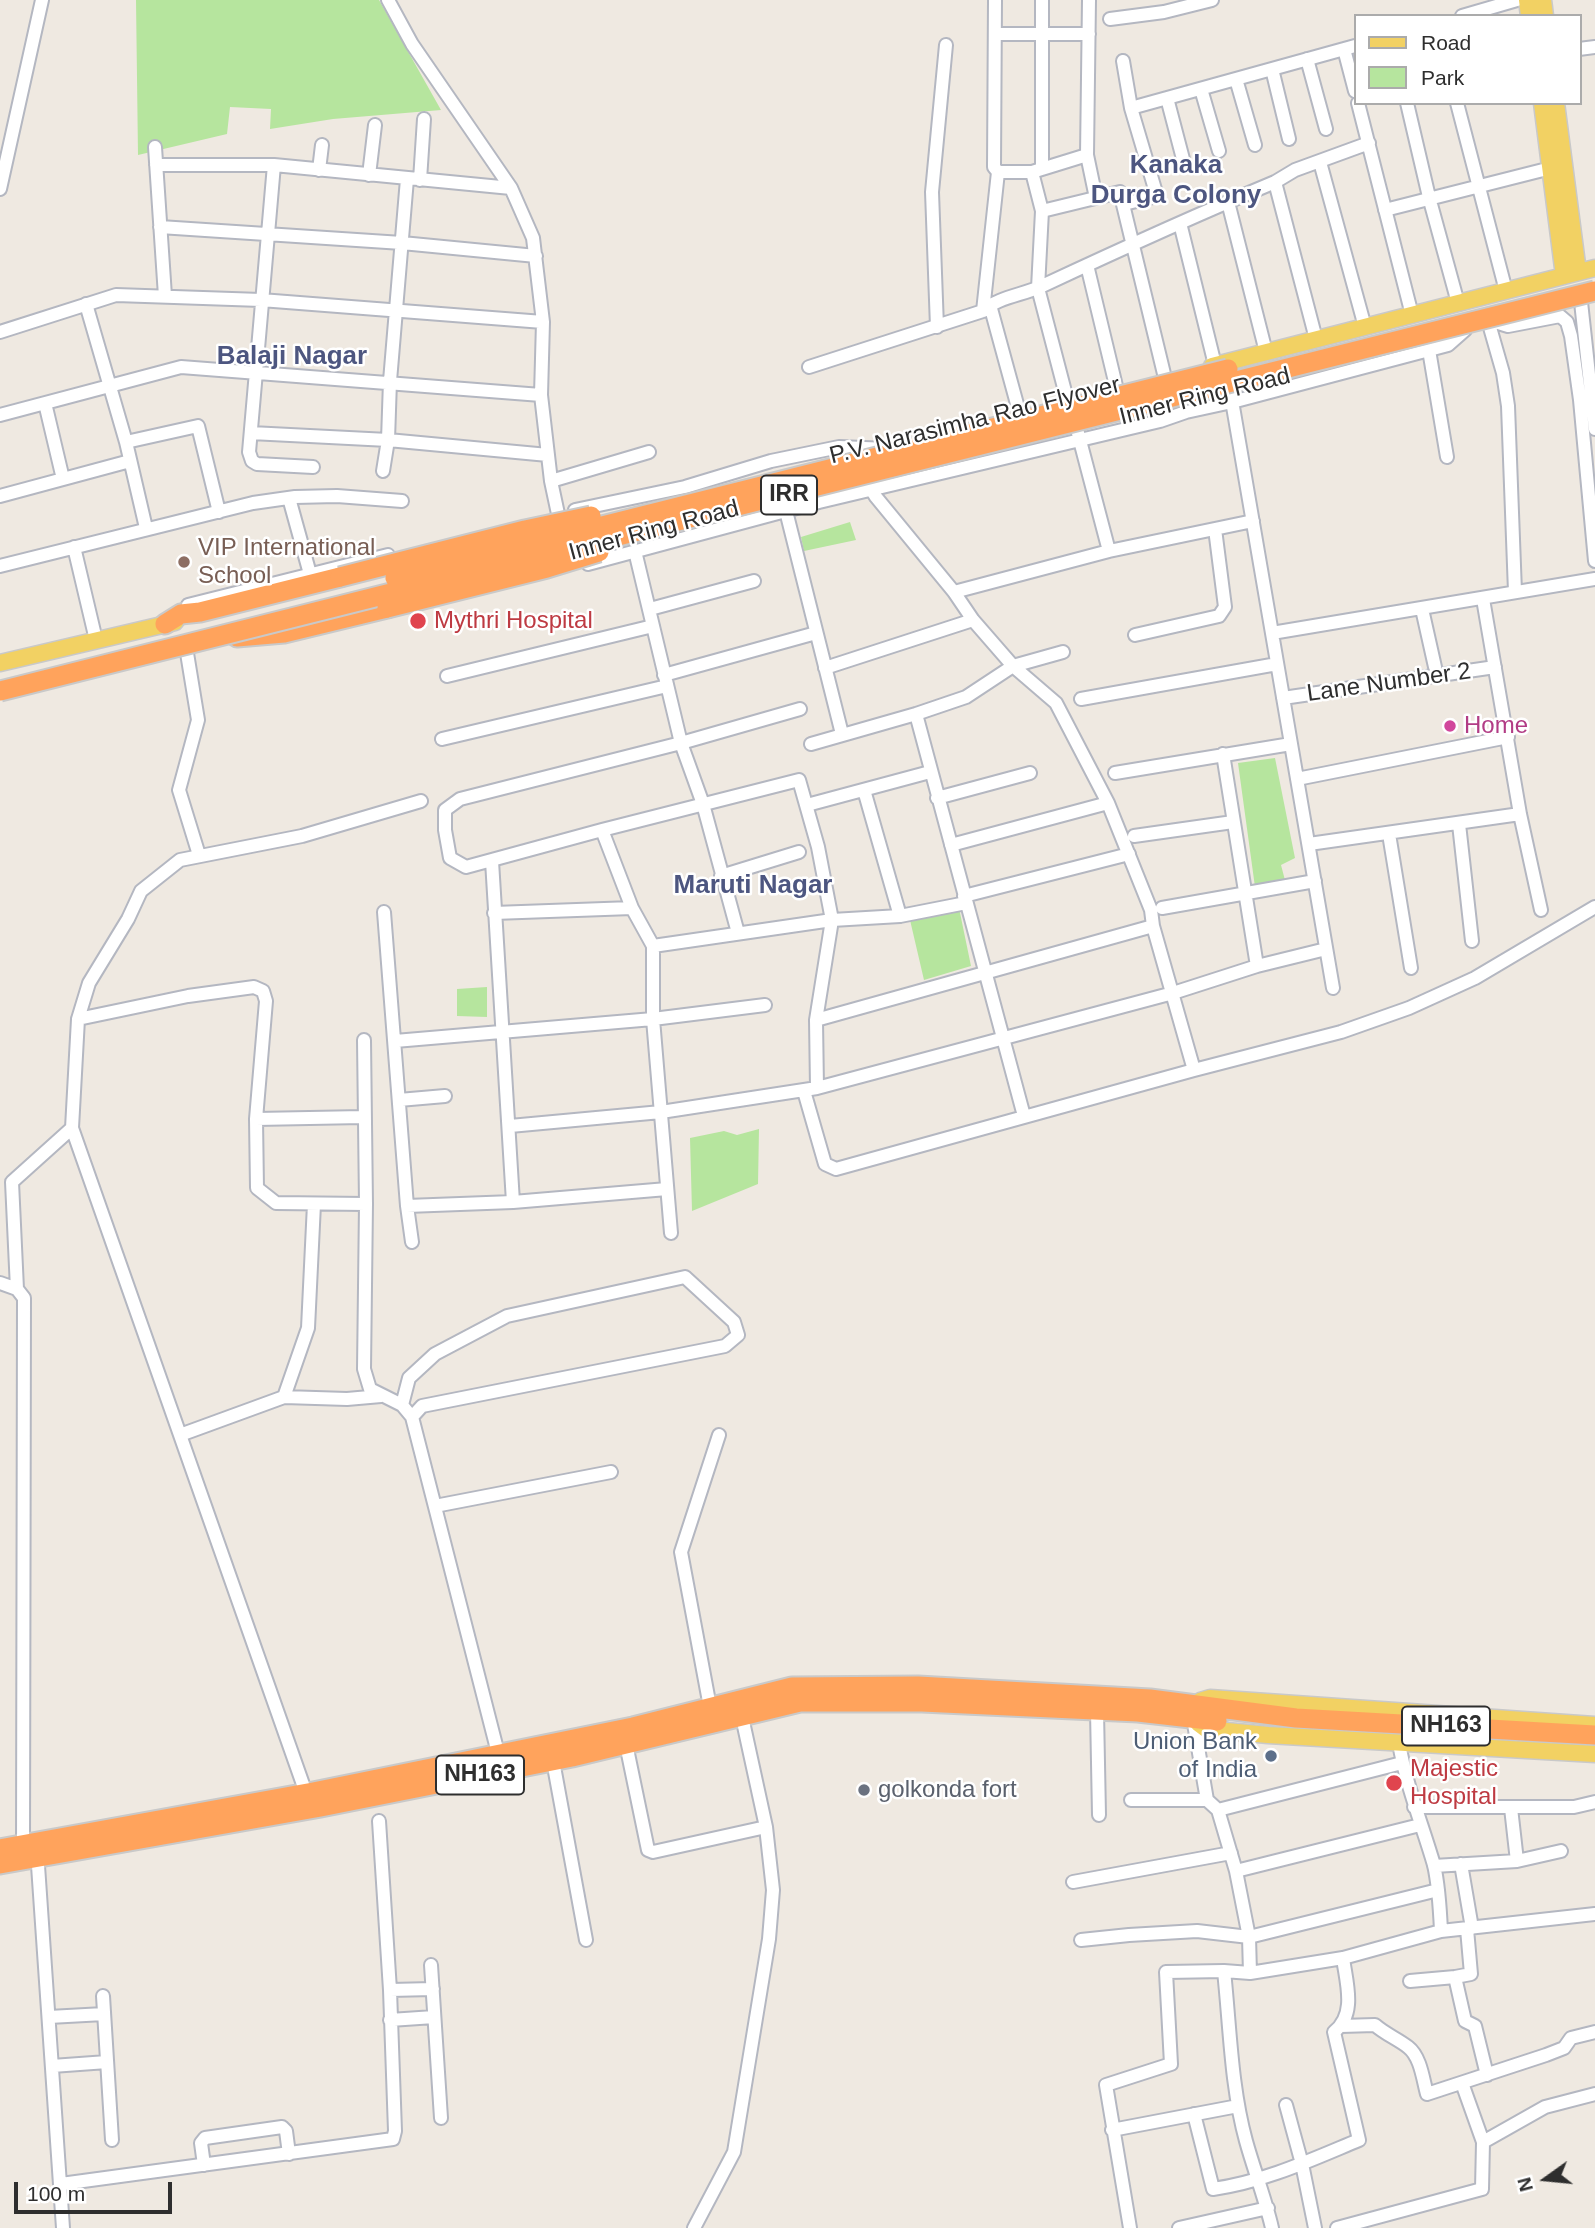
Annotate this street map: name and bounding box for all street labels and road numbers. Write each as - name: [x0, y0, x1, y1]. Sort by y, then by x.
- street label: Inner Ring Road: [1117, 362, 1293, 432]
- street label: P.V. Narasimha Rao Flyover: [827, 371, 1123, 471]
- road number: IRR: [761, 475, 817, 514]
- street label: Inner Ring Road: [566, 494, 742, 568]
- street label: Lane Number 2: [1305, 657, 1473, 709]
- road number: NH163: [1402, 1707, 1490, 1746]
- road number: NH163: [436, 1756, 524, 1795]

